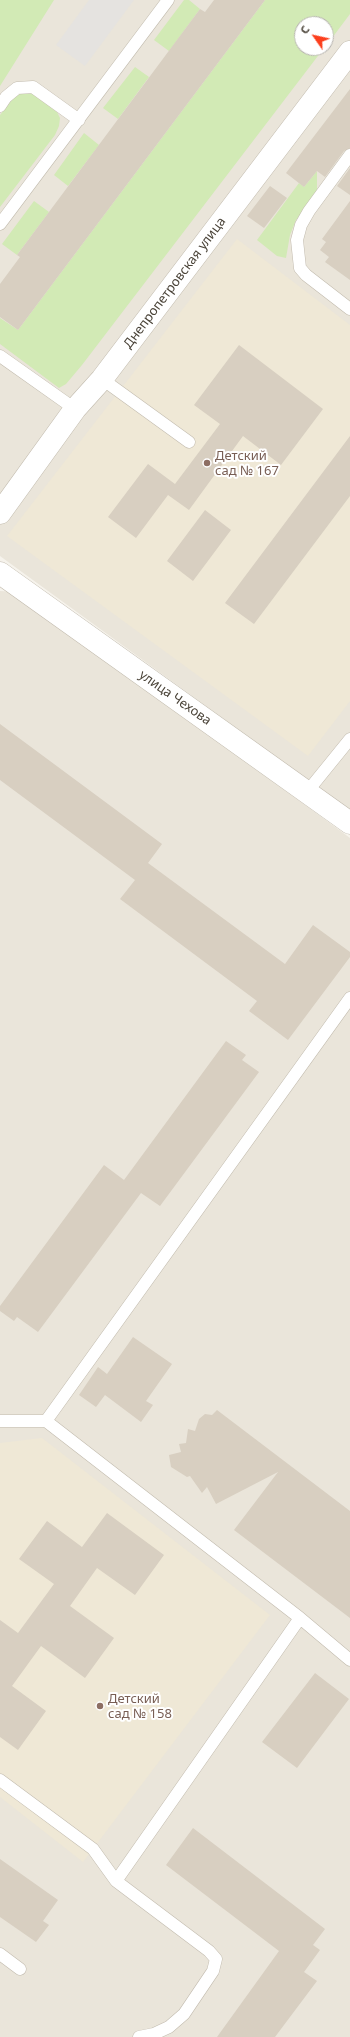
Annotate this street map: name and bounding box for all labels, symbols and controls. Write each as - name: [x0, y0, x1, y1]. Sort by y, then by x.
- north arrow: [294, 16, 334, 56]
- text: С: [296, 22, 313, 37]
- street label: Днепропетровская улица: [121, 214, 229, 352]
- place label: Детский сад № 167: [215, 448, 279, 479]
- marker: Детский сад № 167: [202, 458, 212, 468]
- street label: улица Чехова: [136, 667, 214, 729]
- place label: Детский сад № 158: [108, 1691, 172, 1722]
- marker: Детский сад № 158: [95, 1701, 105, 1711]

